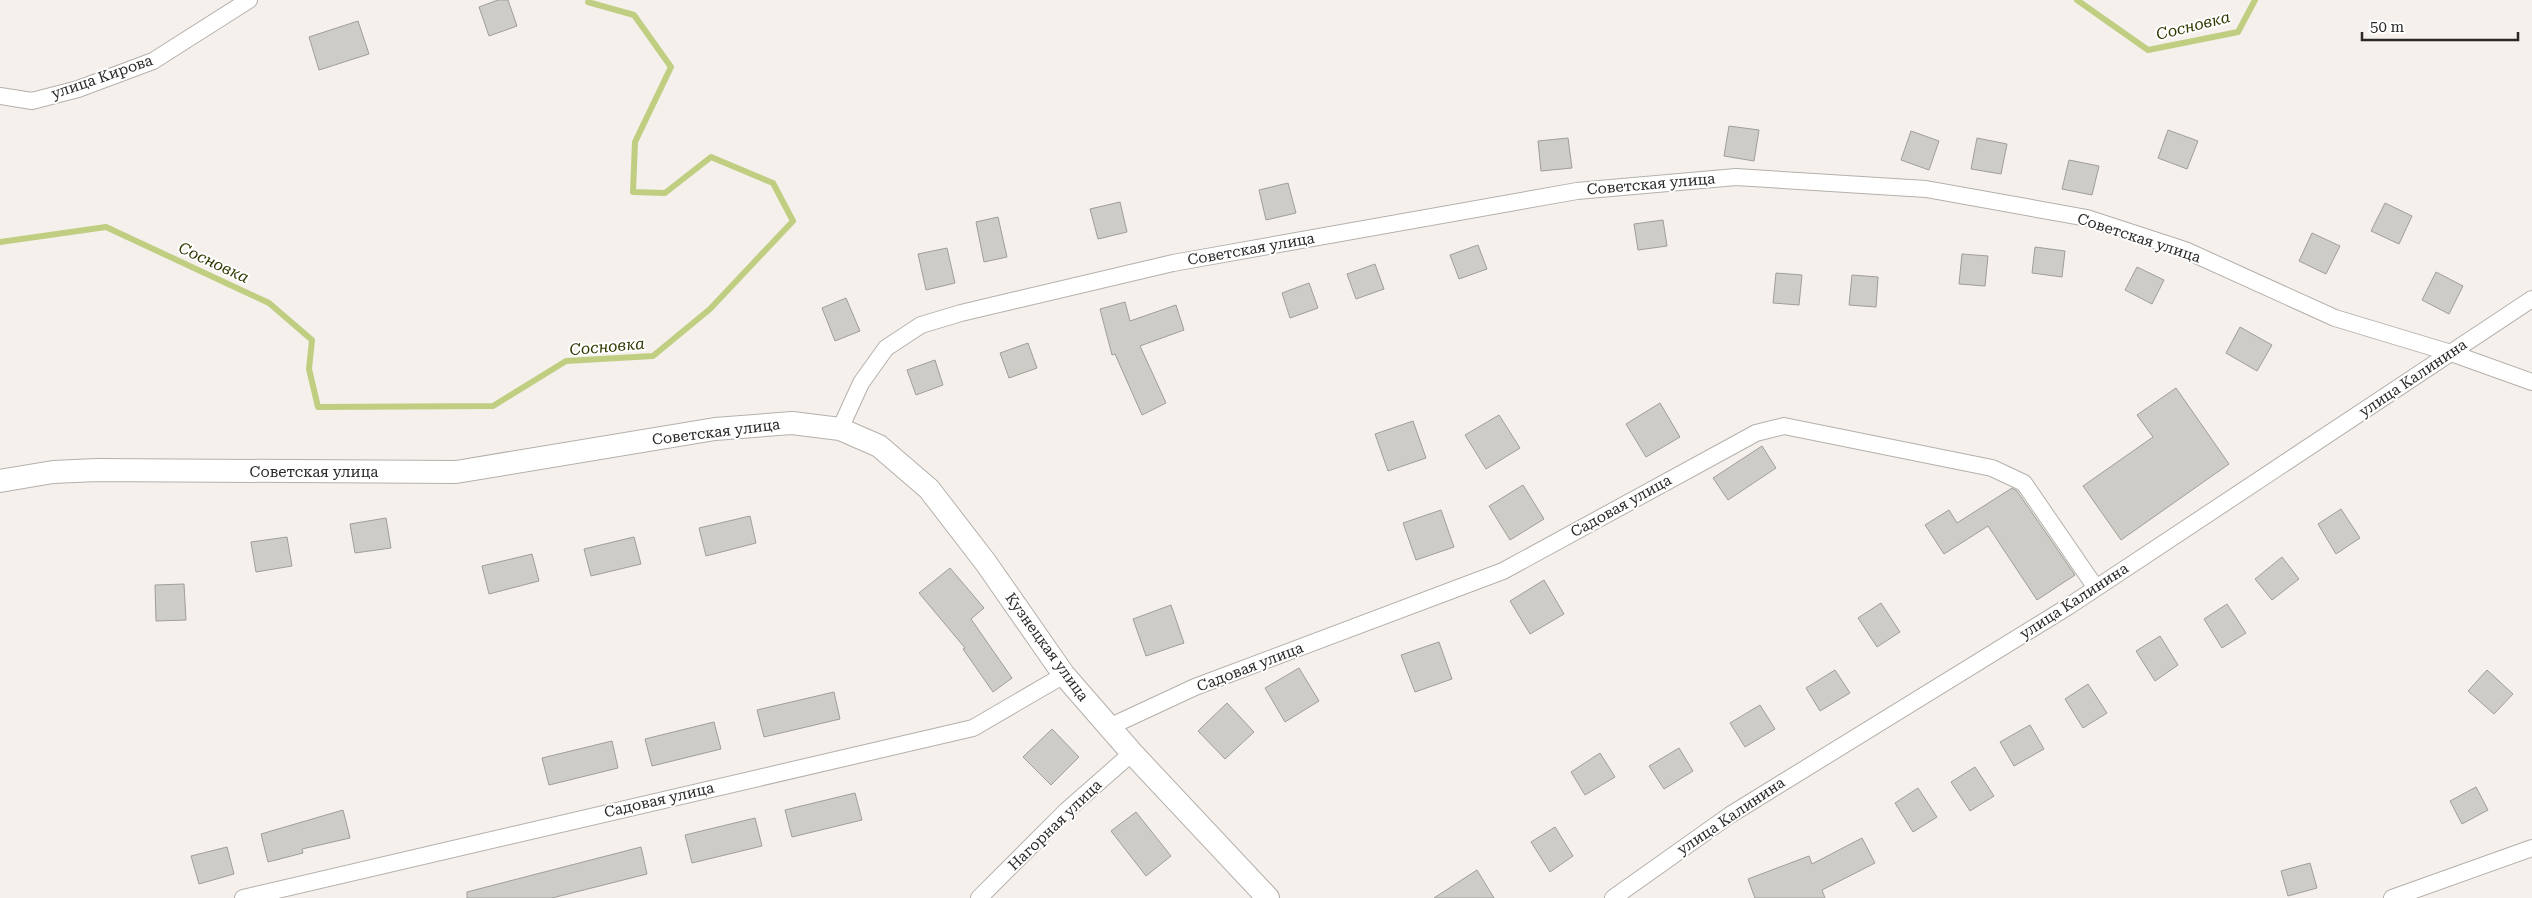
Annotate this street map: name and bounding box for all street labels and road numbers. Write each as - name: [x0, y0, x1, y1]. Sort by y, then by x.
- street label: улица Кирова: [49, 51, 155, 103]
- street label: Советская улица: [1586, 169, 1716, 199]
- street label: Советская улица: [2075, 210, 2203, 266]
- street label: Советская улица: [1186, 229, 1316, 269]
- street label: улица Калинина: [2356, 335, 2470, 421]
- street label: Советская улица: [651, 415, 781, 449]
- street label: Советская улица: [250, 463, 378, 481]
- street label: Садовая улица: [1567, 471, 1675, 541]
- street label: улица Калинина: [2016, 559, 2132, 643]
- street label: Кузнецкая улица: [1002, 589, 1092, 705]
- street label: Садовая улица: [1194, 638, 1306, 696]
- street label: улица Калинина: [1674, 773, 1788, 859]
- street label: Нагорная улица: [1005, 776, 1105, 874]
- street label: Садовая улица: [602, 779, 716, 821]

